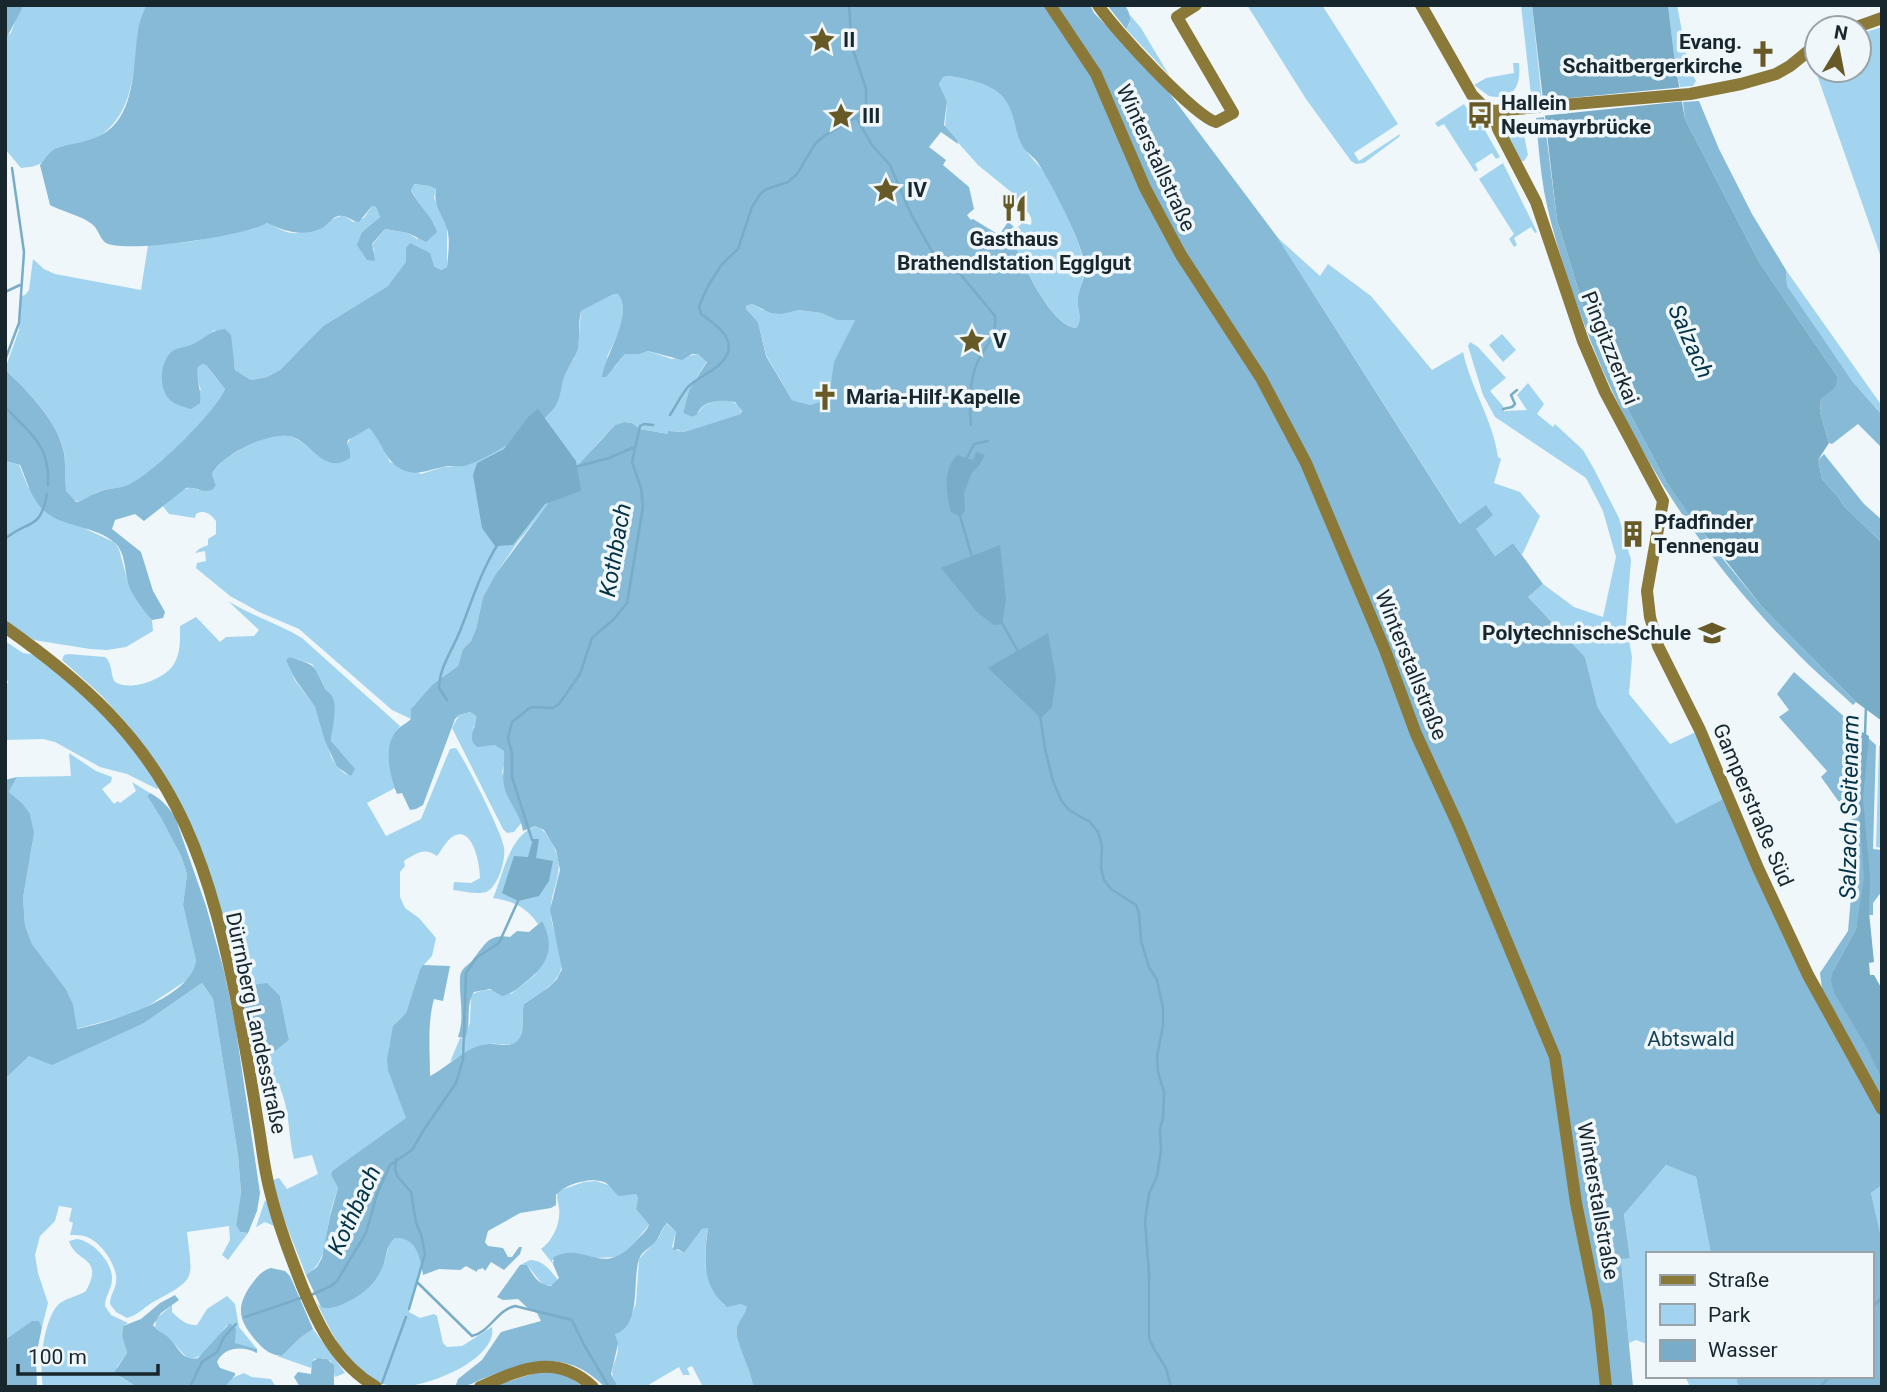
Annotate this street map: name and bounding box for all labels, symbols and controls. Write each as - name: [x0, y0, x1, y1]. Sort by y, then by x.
- north arrow: [1803, 14, 1873, 84]
- text: N: [1832, 20, 1849, 45]
- place icon: II: [807, 25, 837, 55]
- place label: II: [843, 28, 855, 52]
- place label: Evang. Schaitbergerkirche: [1562, 30, 1742, 78]
- church icon: Evang. Schaitbergerkirche: [1748, 39, 1778, 69]
- street label: Winterstallstraße: [1111, 81, 1201, 235]
- place label: Hallein Neumayrbrücke: [1501, 91, 1651, 139]
- bus stop icon: Hallein Neumayrbrücke: [1465, 100, 1495, 130]
- place icon: III: [826, 101, 856, 131]
- place label: III: [862, 104, 880, 128]
- place icon: IV: [871, 175, 901, 205]
- place label: IV: [907, 178, 927, 202]
- restaurant icon: Gasthaus Brathendlstation Egglgut: [999, 193, 1029, 223]
- place label: Gasthaus Brathendlstation Egglgut: [897, 227, 1131, 275]
- street label: Pingitzzerkai: [1576, 288, 1644, 408]
- water label: Salzach: [1662, 300, 1719, 382]
- place icon: V: [957, 326, 987, 356]
- place label: V: [993, 329, 1007, 353]
- church icon: Maria-Hilf-Kapelle: [810, 382, 840, 412]
- place label: Maria-Hilf-Kapelle: [846, 385, 1020, 409]
- water label: Kothbach: [594, 501, 637, 599]
- place label: Pfadfinder Tennengau: [1654, 510, 1759, 558]
- building icon: Pfadfinder Tennengau: [1618, 519, 1648, 549]
- street label: Winterstallstraße: [1370, 587, 1452, 743]
- school or university icon: PolytechnischeSchule: [1697, 618, 1727, 648]
- place label: PolytechnischeSchule: [1482, 621, 1691, 645]
- water label: Salzach Seitenarm: [1834, 714, 1865, 900]
- street label: Gamperstraße Süd: [1708, 720, 1798, 890]
- street label: Dürrnberg Landesstraße: [221, 910, 291, 1136]
- park label: Abtswald: [1647, 1027, 1735, 1051]
- street label: Winterstallstraße: [1572, 1120, 1624, 1282]
- water label: Kothbach: [322, 1162, 387, 1259]
- legend: [1646, 1252, 1873, 1378]
- text: Straße: [1708, 1268, 1769, 1292]
- text: Park: [1708, 1303, 1751, 1327]
- scale bar: [18, 1332, 158, 1376]
- text: Wasser: [1708, 1338, 1778, 1362]
- text: 100 m: [28, 1345, 87, 1369]

